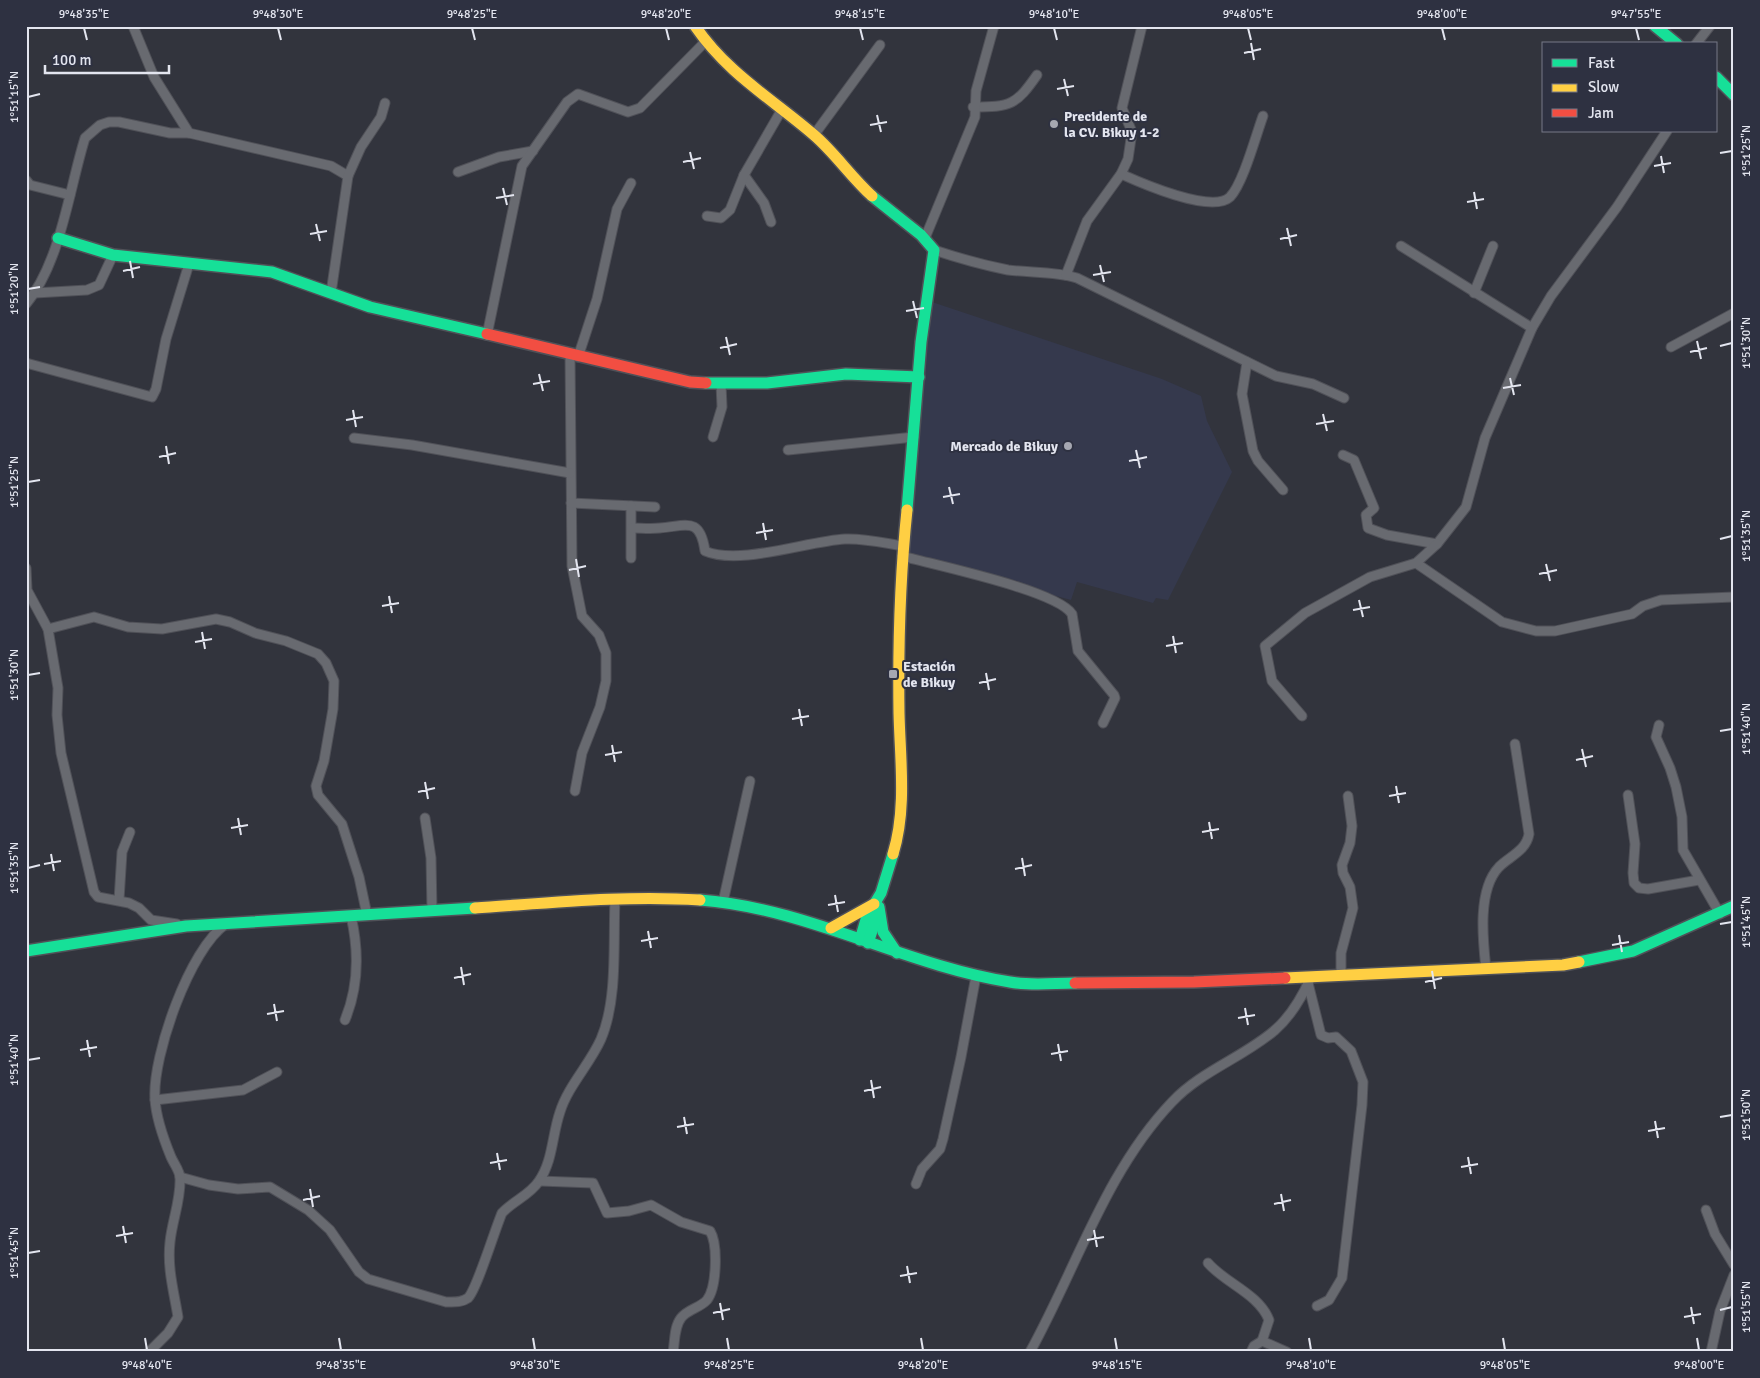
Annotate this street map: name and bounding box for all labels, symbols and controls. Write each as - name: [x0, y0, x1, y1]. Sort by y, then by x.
- text: 9°48'35"E: [59, 7, 110, 22]
- text: 9°48'30"E: [253, 7, 304, 22]
- text: 9°48'25"E: [447, 7, 498, 22]
- text: 9°48'20"E: [641, 7, 692, 22]
- text: 9°48'15"E: [835, 7, 886, 22]
- text: 9°48'10"E: [1029, 7, 1080, 22]
- text: 9°48'05"E: [1223, 7, 1274, 22]
- text: 9°48'00"E: [1417, 7, 1468, 22]
- text: 9°47'55"E: [1611, 7, 1662, 22]
- scale bar: [45, 42, 169, 74]
- legend: [1542, 42, 1718, 132]
- text: 100 m: [52, 51, 92, 69]
- text: Fast: [1588, 54, 1615, 72]
- text: 1°51'15"N: [7, 71, 22, 123]
- text: Slow: [1588, 78, 1619, 96]
- text: Jam: [1588, 104, 1614, 122]
- place label: Precidente de la CV. Bikuy 1-2: [1064, 108, 1160, 141]
- marker: Precidente de la CV. Bikuy 1-2: [1048, 118, 1060, 130]
- text: 1°51'25"N: [1739, 125, 1754, 177]
- text: 1°51'20"N: [7, 263, 22, 315]
- text: 1°51'30"N: [1739, 317, 1754, 369]
- place label: Mercado de Bikuy: [950, 438, 1058, 455]
- marker: Mercado de Bikuy: [1062, 440, 1074, 452]
- text: 1°51'25"N: [7, 456, 22, 508]
- text: 1°51'35"N: [1739, 510, 1754, 562]
- text: 1°51'30"N: [7, 649, 22, 701]
- place label: Estación de Bikuy: [903, 658, 956, 691]
- marker: Estación de Bikuy: [887, 668, 899, 680]
- text: 1°51'40"N: [1739, 703, 1754, 755]
- text: 1°51'35"N: [7, 842, 22, 894]
- text: 1°51'45"N: [1739, 896, 1754, 948]
- text: 1°51'40"N: [7, 1034, 22, 1086]
- text: 1°51'50"N: [1739, 1089, 1754, 1141]
- text: 1°51'45"N: [7, 1227, 22, 1279]
- text: 1°51'55"N: [1739, 1281, 1754, 1333]
- text: 9°48'40"E: [122, 1358, 173, 1373]
- text: 9°48'35"E: [316, 1358, 367, 1373]
- text: 9°48'30"E: [510, 1358, 561, 1373]
- text: 9°48'25"E: [704, 1358, 755, 1373]
- text: 9°48'20"E: [898, 1358, 949, 1373]
- text: 9°48'15"E: [1092, 1358, 1143, 1373]
- text: 9°48'10"E: [1286, 1358, 1337, 1373]
- text: 9°48'05"E: [1480, 1358, 1531, 1373]
- text: 9°48'00"E: [1674, 1358, 1725, 1373]

